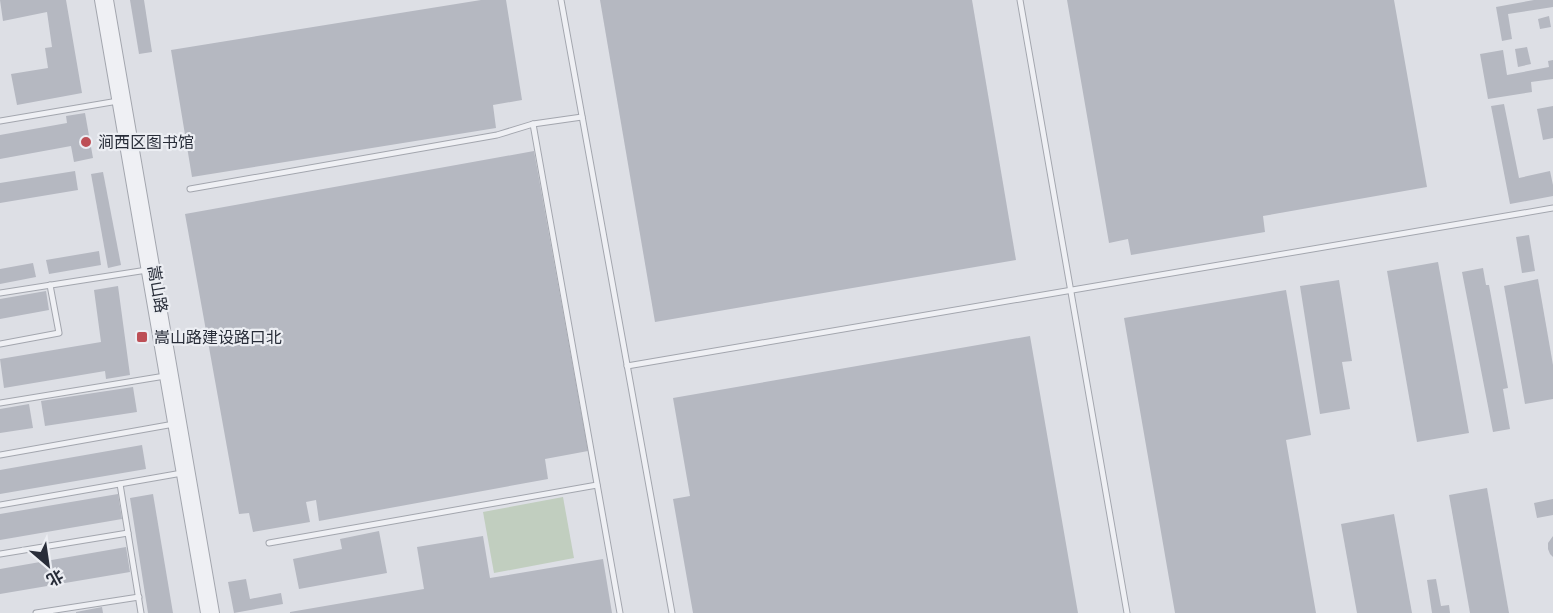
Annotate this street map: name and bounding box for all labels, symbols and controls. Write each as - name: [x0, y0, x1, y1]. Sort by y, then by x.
- place label: 涧西区图书馆: [98, 133, 194, 152]
- marker: 涧西区图书馆: [79, 135, 93, 149]
- street label: 嵩山路: [144, 264, 171, 314]
- place label: 嵩山路建设路口北: [154, 328, 282, 347]
- marker: 嵩山路建设路口北: [135, 330, 149, 344]
- north arrow: [18, 535, 78, 595]
- text: 北: [43, 565, 67, 590]

